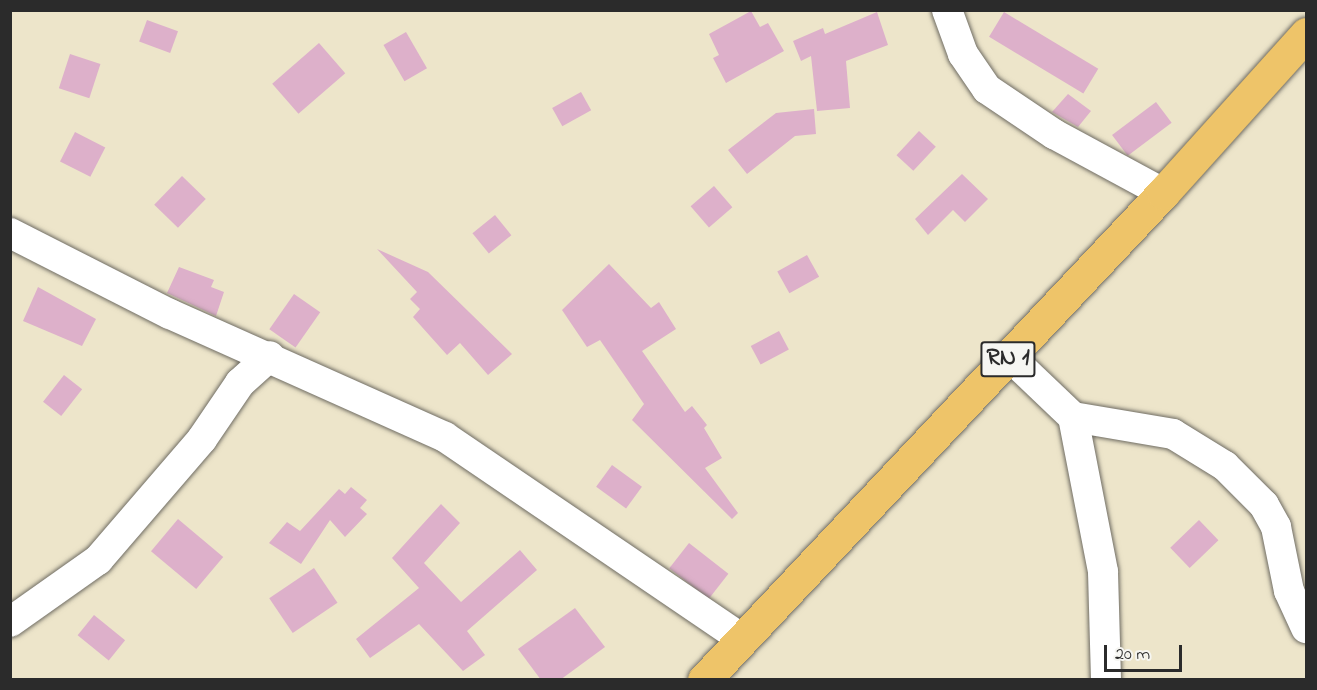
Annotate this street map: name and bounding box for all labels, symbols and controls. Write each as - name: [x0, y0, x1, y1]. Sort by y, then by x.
- road number: RN 1: [980, 338, 1036, 380]
- scale bar: [1107, 633, 1185, 671]
- text: 20 m: [1115, 642, 1150, 668]

